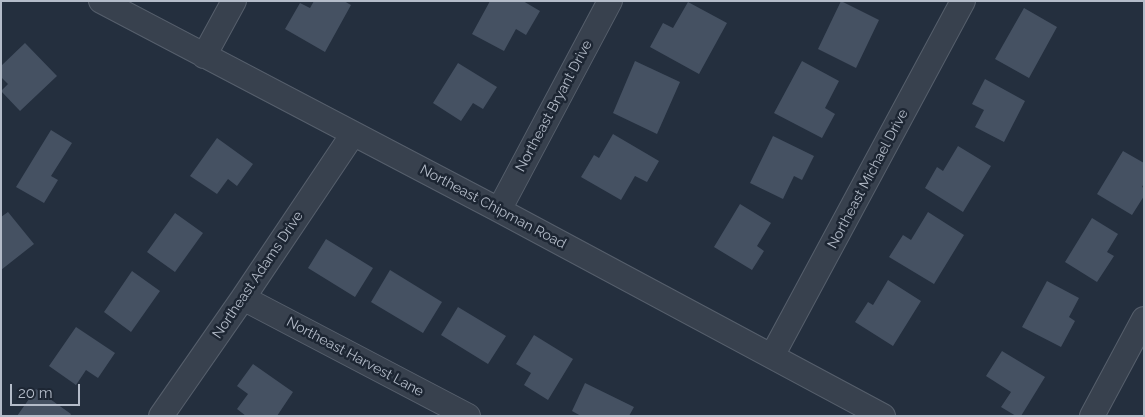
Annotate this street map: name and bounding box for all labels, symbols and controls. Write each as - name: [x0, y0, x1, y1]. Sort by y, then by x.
- street label: Northeast Bryant Drive: [512, 37, 596, 175]
- street label: Northeast Michael Drive: [824, 106, 912, 252]
- street label: Northeast Chipman Road: [417, 161, 569, 253]
- street label: Northeast Adams Drive: [209, 208, 307, 342]
- street label: Northeast Harvest Lane: [283, 314, 427, 400]
- scale bar: [12, 374, 82, 406]
- text: 20 m: [18, 384, 53, 402]

